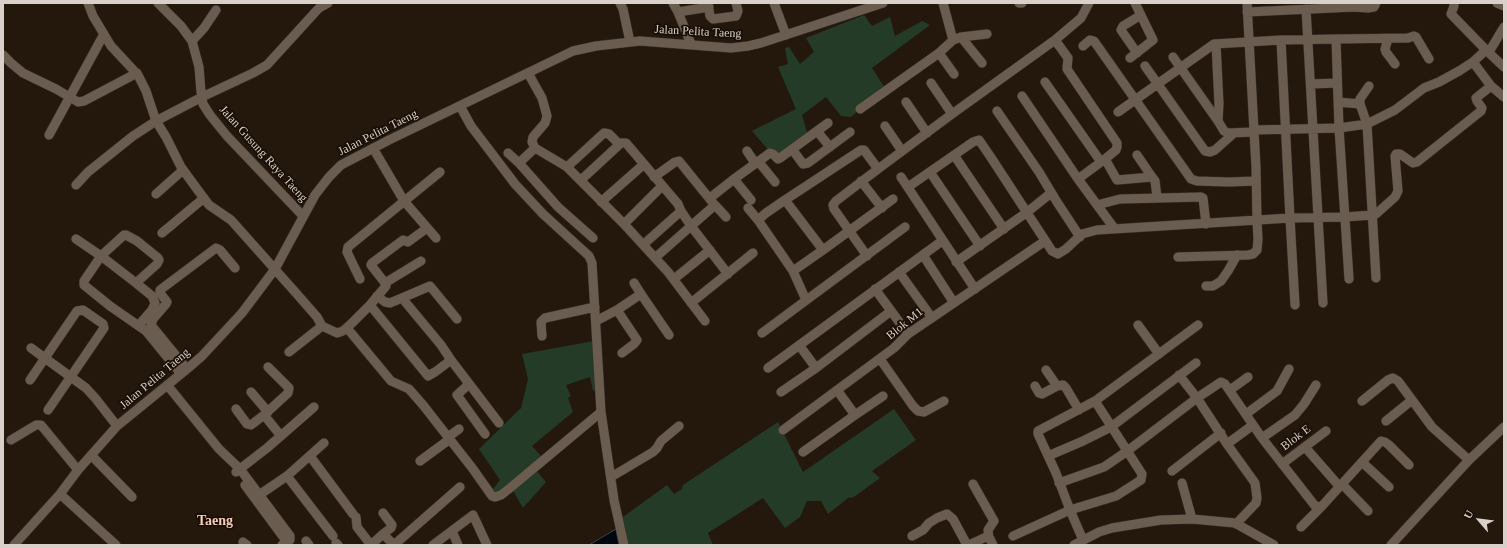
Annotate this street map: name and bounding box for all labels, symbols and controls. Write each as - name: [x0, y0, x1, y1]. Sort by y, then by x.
- street label: Jalan Pelita Taeng: [654, 23, 742, 41]
- street label: Jalan Gusung Raya Taeng: [216, 103, 310, 205]
- street label: Jalan Pelita Taeng: [336, 107, 420, 159]
- street label: Blok M1: [884, 305, 926, 343]
- street label: Jalan Pelita Taeng: [117, 345, 193, 413]
- street label: Blok E: [1278, 422, 1314, 454]
- north arrow: [1459, 500, 1499, 540]
- text: U: [1461, 508, 1476, 521]
- district label: Taeng: [197, 513, 233, 529]

